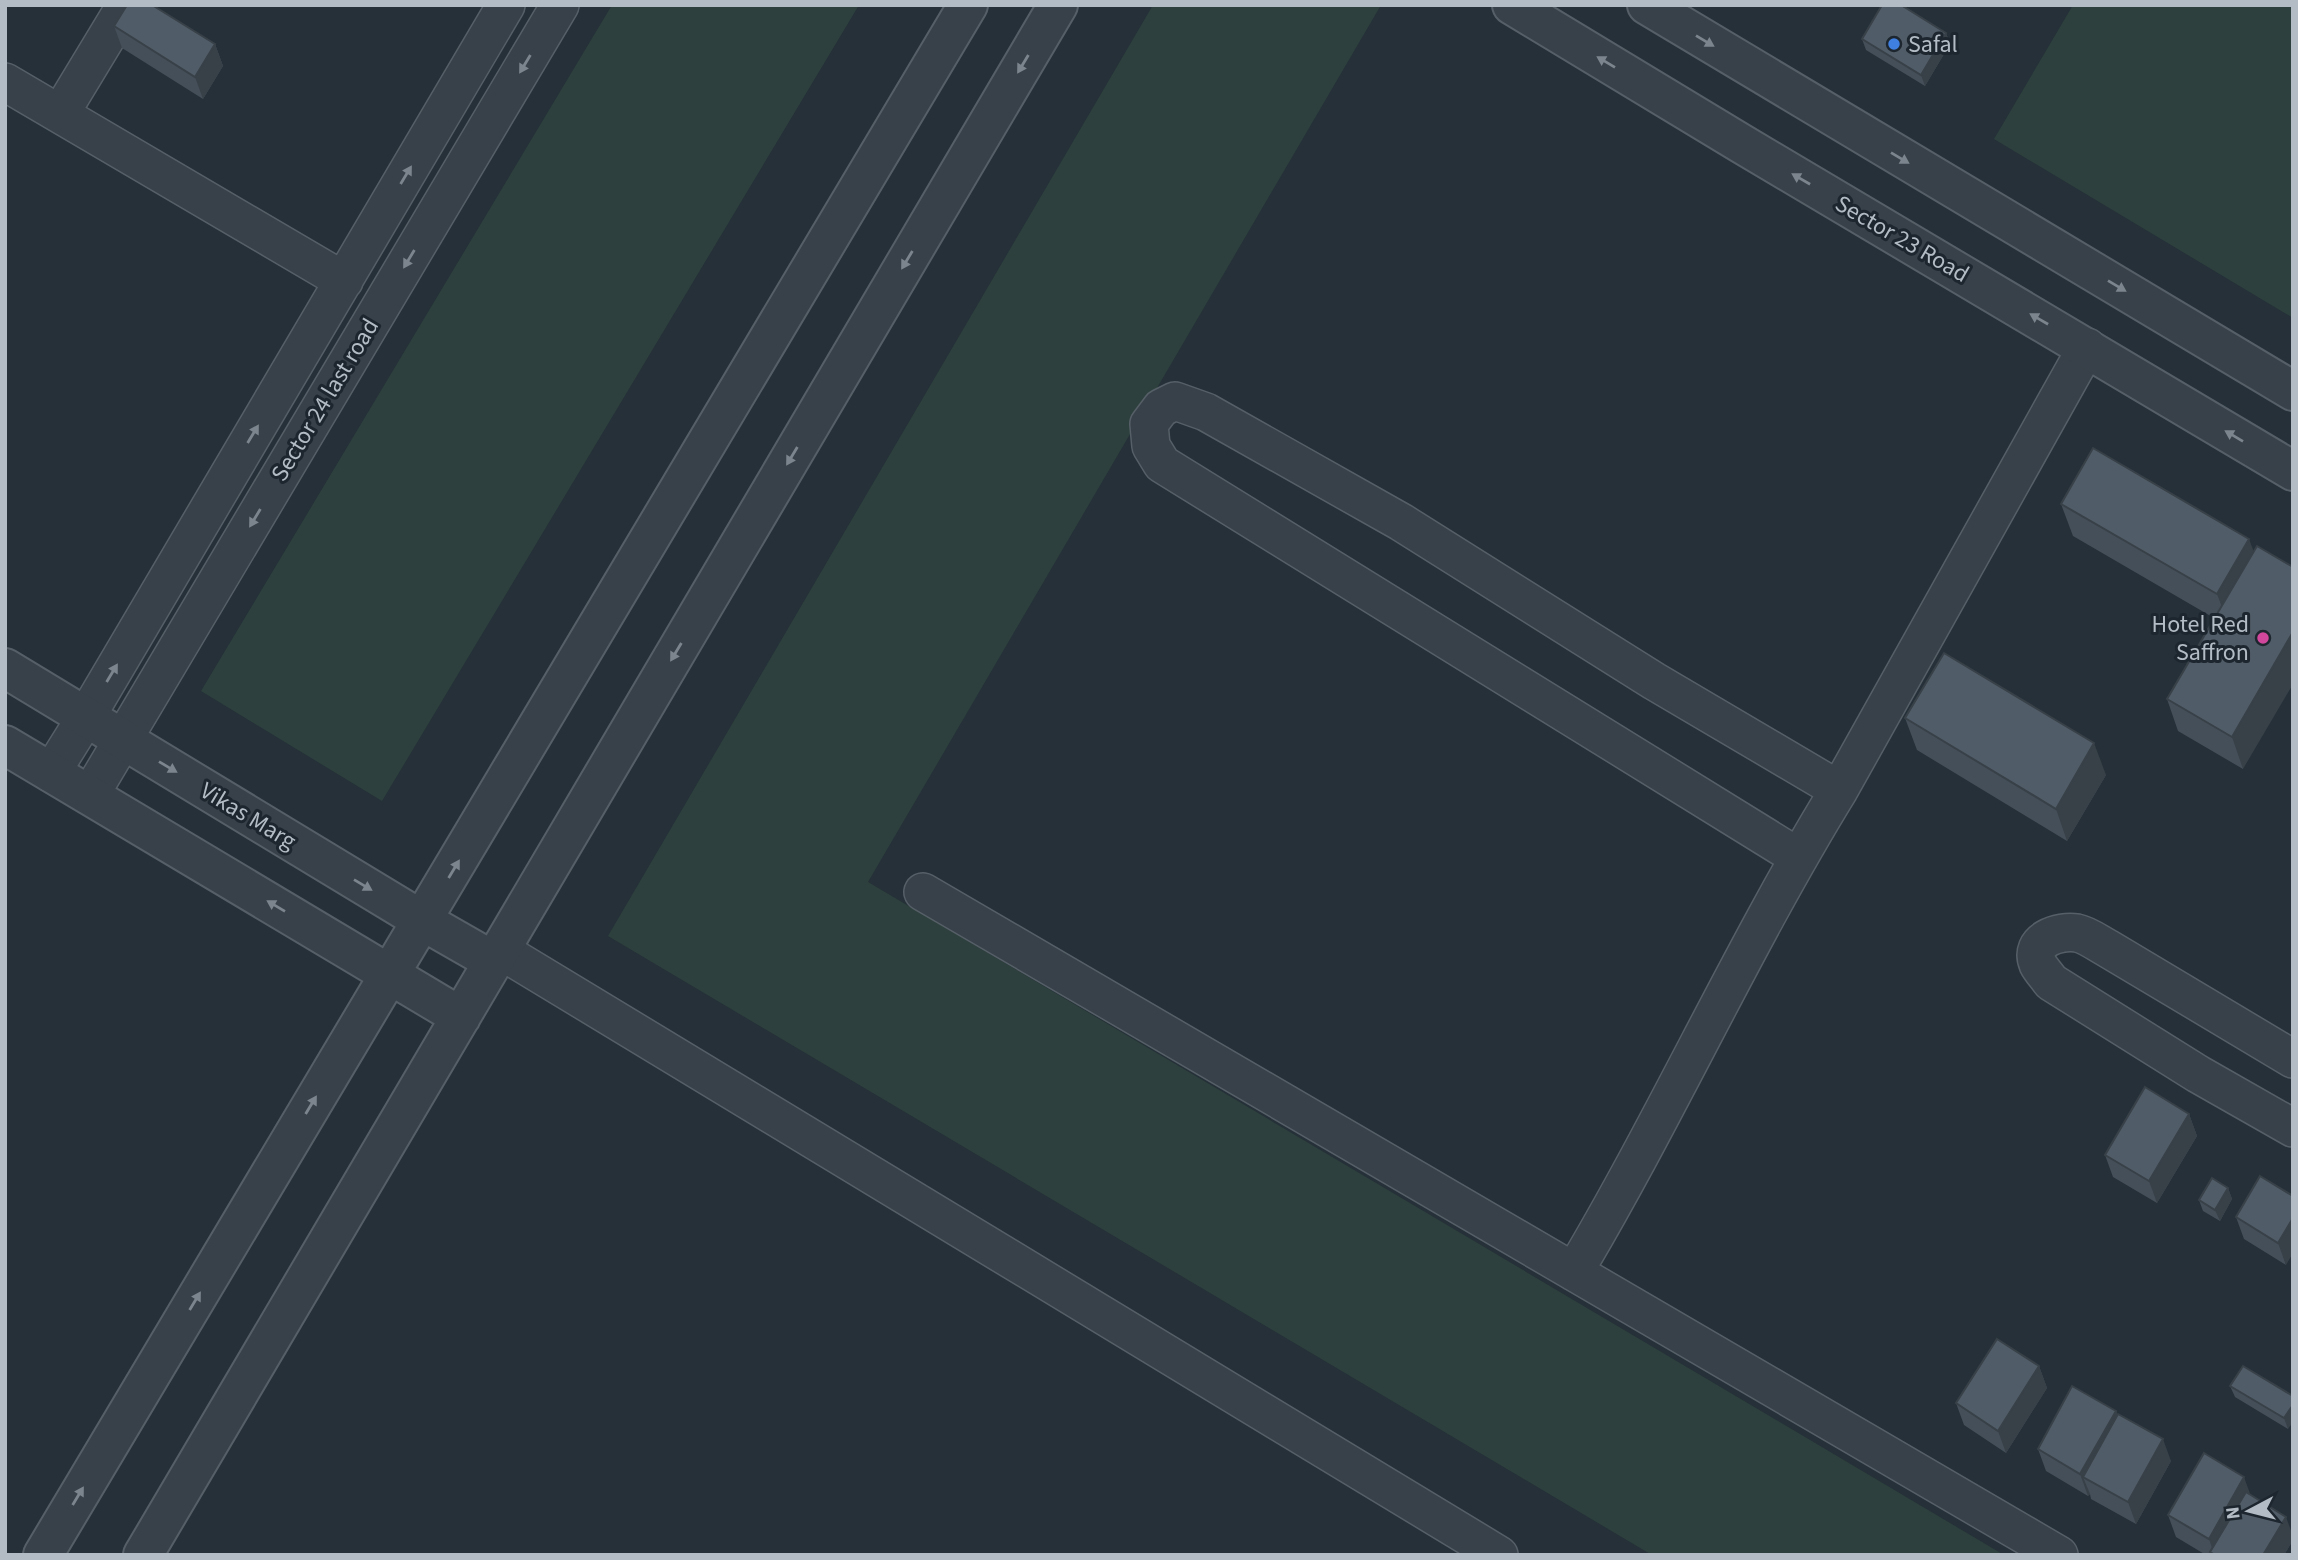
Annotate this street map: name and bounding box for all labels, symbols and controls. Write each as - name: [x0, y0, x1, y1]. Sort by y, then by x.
- place label: Safal: [1908, 27, 1958, 62]
- one-way arrow: [1695, 34, 1714, 47]
- marker: Safal: [1886, 36, 1902, 52]
- one-way arrow: [519, 54, 532, 73]
- one-way arrow: [1017, 54, 1029, 74]
- one-way arrow: [1596, 56, 1615, 68]
- one-way arrow: [1890, 151, 1910, 163]
- one-way arrow: [399, 166, 412, 185]
- one-way arrow: [1791, 173, 1810, 185]
- street label: Sector 23 Road: [1829, 186, 1975, 292]
- one-way arrow: [403, 250, 415, 269]
- one-way arrow: [901, 250, 913, 269]
- one-way arrow: [2107, 280, 2126, 293]
- street label: Sector 24 last road: [262, 312, 388, 488]
- one-way arrow: [2030, 313, 2049, 325]
- one-way arrow: [247, 425, 259, 444]
- one-way arrow: [2225, 429, 2244, 442]
- one-way arrow: [785, 446, 798, 465]
- one-way arrow: [249, 509, 262, 528]
- place label: Hotel Red Saffron: [2152, 607, 2249, 670]
- marker: Hotel Red Saffron: [2255, 630, 2271, 646]
- one-way arrow: [670, 642, 682, 661]
- one-way arrow: [106, 663, 119, 682]
- one-way arrow: [159, 761, 178, 774]
- street label: Vikas Marg: [193, 774, 303, 858]
- one-way arrow: [448, 859, 460, 878]
- one-way arrow: [353, 878, 372, 891]
- one-way arrow: [267, 900, 286, 913]
- one-way arrow: [305, 1096, 317, 1115]
- one-way arrow: [188, 1291, 201, 1310]
- north arrow: [2214, 1476, 2284, 1546]
- one-way arrow: [72, 1487, 85, 1506]
- text: N: [2219, 1505, 2248, 1521]

